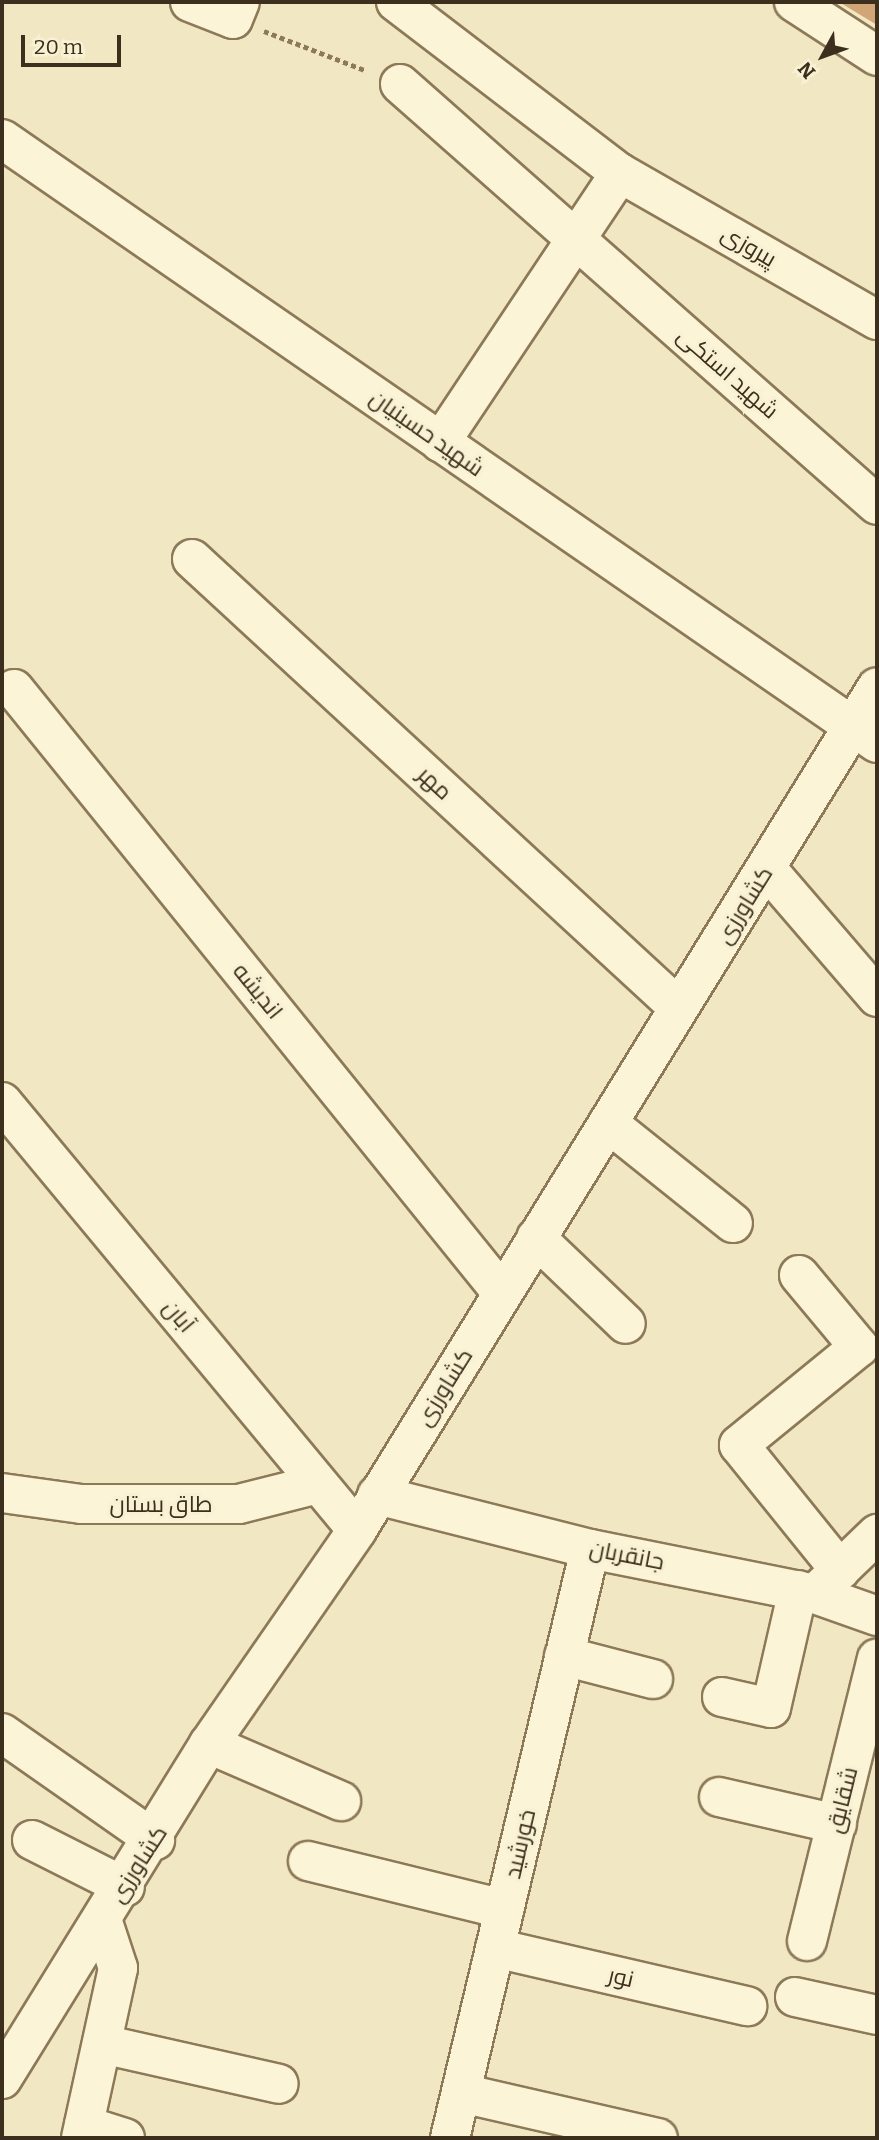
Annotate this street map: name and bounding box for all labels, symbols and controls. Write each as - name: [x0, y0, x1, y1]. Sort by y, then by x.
- scale bar: [24, 21, 124, 65]
- north arrow: [788, 21, 858, 91]
- text: 20 m: [34, 34, 83, 60]
- text: N: [793, 57, 820, 83]
- street label: پیروزی: [717, 219, 781, 273]
- street label: شهید استکی: [672, 321, 784, 425]
- street label: شهید حسینیان: [365, 384, 489, 482]
- street label: مهر: [412, 760, 458, 806]
- street label: کشاورزی: [709, 861, 779, 949]
- street label: اندیشه: [227, 958, 289, 1024]
- street label: آبان: [157, 1294, 201, 1338]
- street label: کشاورزی: [409, 1343, 479, 1431]
- street label: طاق بستان: [109, 1490, 213, 1518]
- street label: جانقربان: [587, 1534, 667, 1576]
- street label: شقایق: [820, 1764, 864, 1836]
- street label: خورشید: [499, 1807, 541, 1881]
- street label: کشاورزی: [103, 1820, 173, 1908]
- street label: نور: [605, 1961, 637, 1993]

